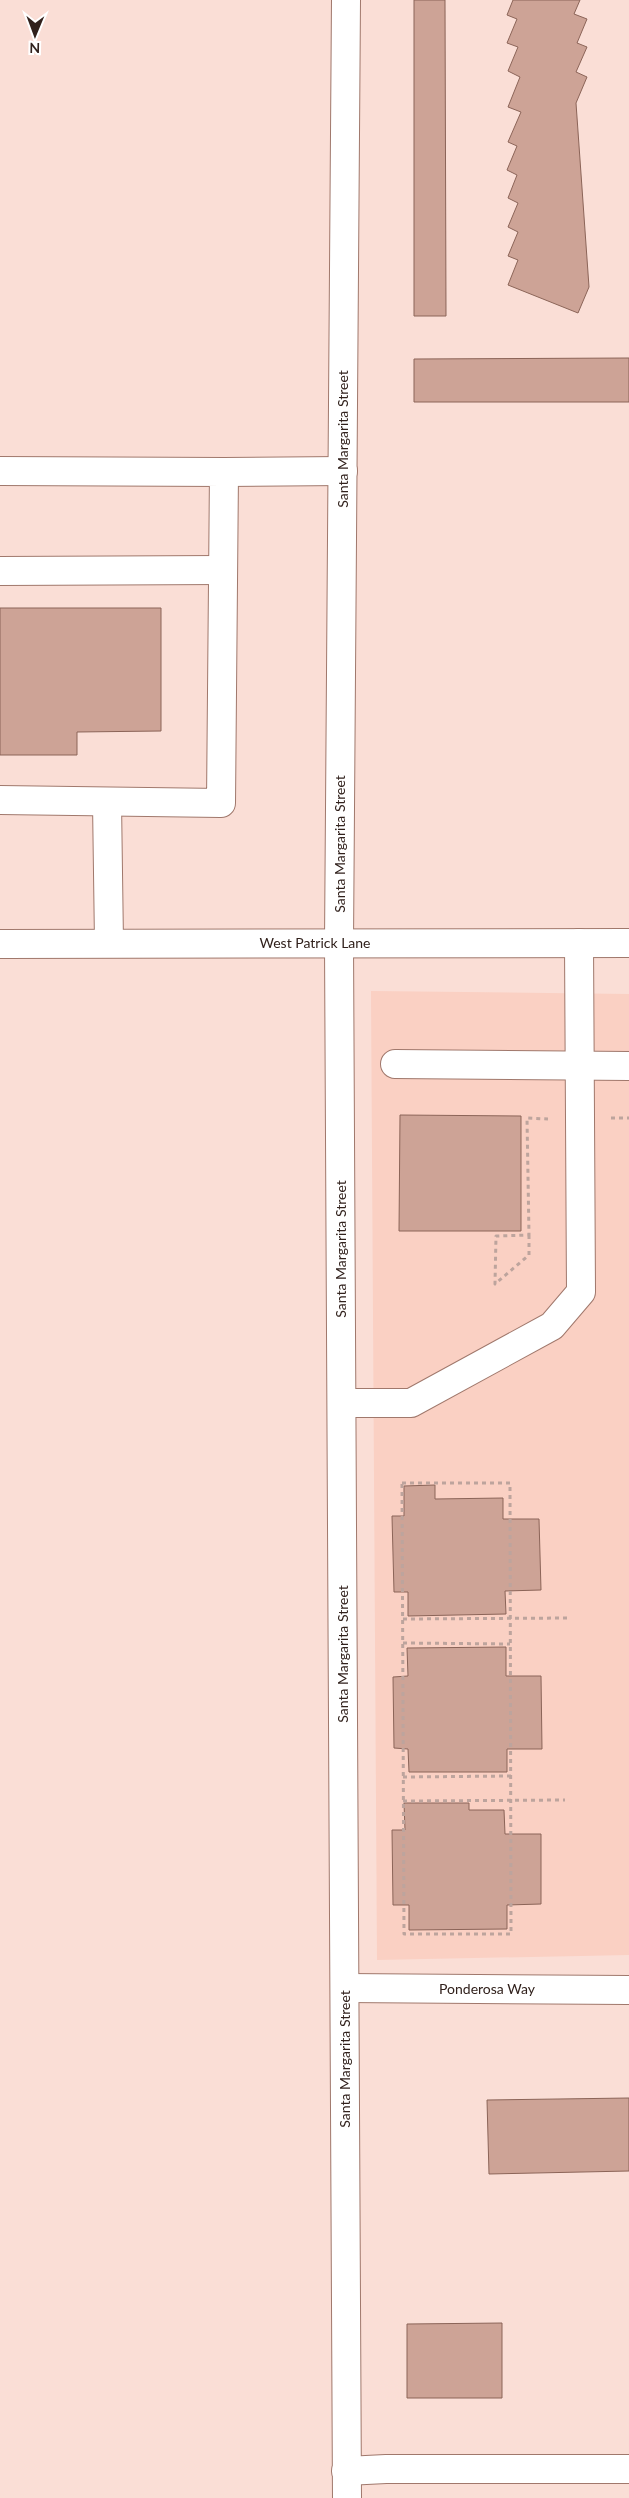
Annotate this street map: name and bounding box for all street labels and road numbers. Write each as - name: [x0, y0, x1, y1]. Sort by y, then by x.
- street label: Santa Margarita Street: [334, 370, 351, 508]
- street label: Santa Margarita Street: [331, 775, 348, 913]
- street label: West Patrick Lane: [259, 934, 371, 951]
- street label: Santa Margarita Street: [332, 1180, 349, 1318]
- street label: Santa Margarita Street: [334, 1585, 351, 1723]
- street label: Ponderosa Way: [439, 1980, 536, 1997]
- street label: Santa Margarita Street: [336, 1990, 353, 2128]

